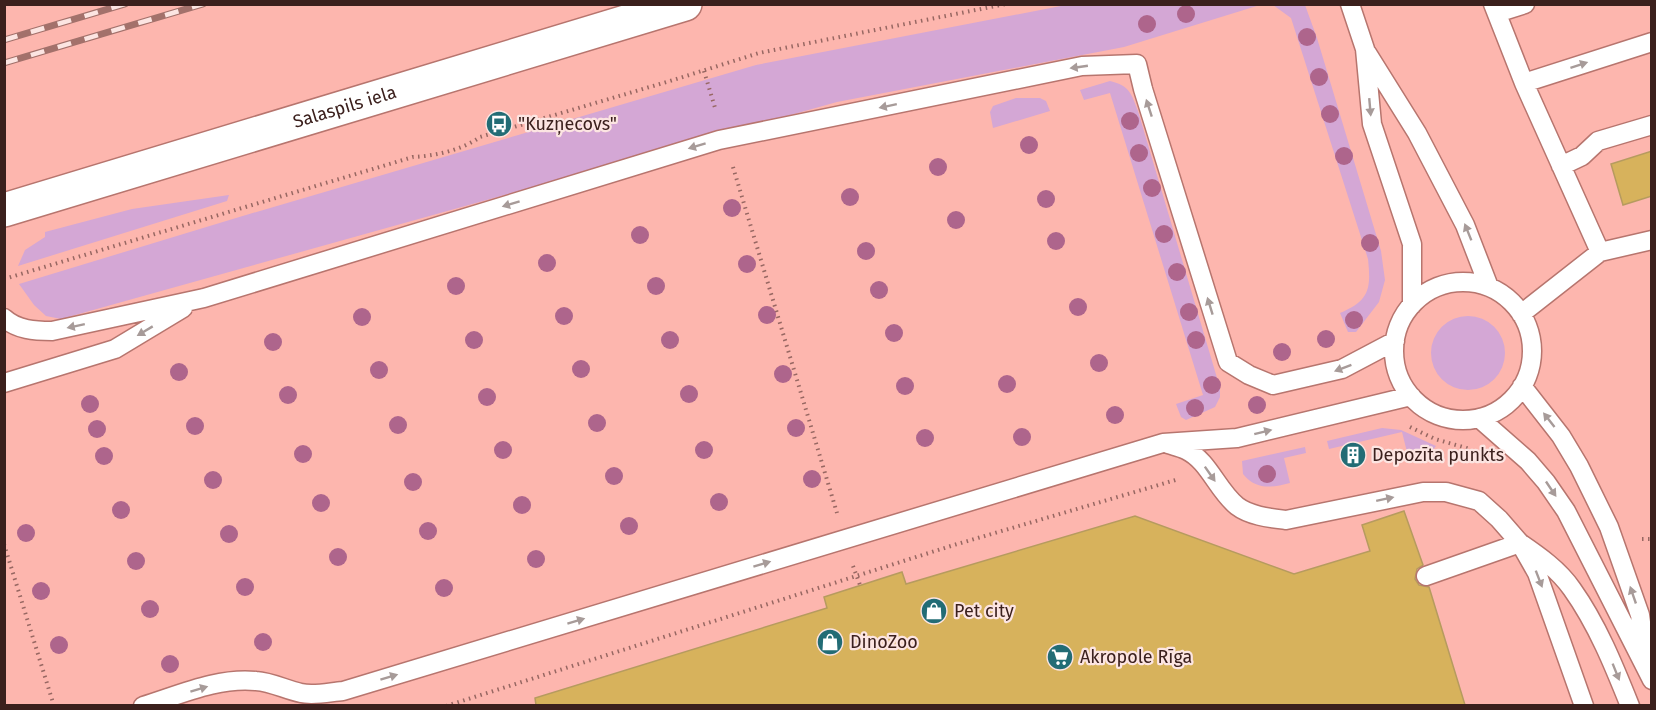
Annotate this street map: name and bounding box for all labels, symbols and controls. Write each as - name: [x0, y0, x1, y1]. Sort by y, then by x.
- one-way arrow: [1570, 60, 1588, 69]
- one-way arrow: [1069, 63, 1088, 72]
- street label: Salaspils iela: [290, 81, 399, 133]
- one-way arrow: [1365, 98, 1375, 117]
- one-way arrow: [1144, 99, 1153, 117]
- one-way arrow: [879, 101, 897, 111]
- bus stop icon: "Kuzņecovs": [484, 109, 514, 139]
- place label: "Kuzņecovs": [518, 113, 617, 136]
- one-way arrow: [688, 142, 706, 151]
- one-way arrow: [502, 200, 520, 209]
- one-way arrow: [1463, 223, 1473, 241]
- one-way arrow: [1205, 297, 1214, 315]
- one-way arrow: [66, 322, 85, 331]
- one-way arrow: [136, 326, 153, 336]
- one-way arrow: [1334, 363, 1352, 373]
- one-way arrow: [1542, 412, 1555, 428]
- one-way arrow: [1254, 426, 1272, 436]
- building icon: Depozīta punkts: [1338, 440, 1368, 470]
- place label: Depozīta punkts: [1372, 444, 1504, 466]
- one-way arrow: [1204, 466, 1216, 482]
- one-way arrow: [1545, 480, 1557, 496]
- one-way arrow: [1376, 494, 1395, 503]
- one-way arrow: [753, 559, 771, 568]
- one-way arrow: [1534, 570, 1544, 588]
- one-way arrow: [1627, 586, 1637, 604]
- shop icon: Pet city: [919, 596, 949, 626]
- place label: Pet city: [954, 600, 1014, 622]
- one-way arrow: [567, 615, 585, 625]
- shop icon: DinoZoo: [815, 627, 845, 657]
- place label: DinoZoo: [850, 631, 918, 653]
- supermarket icon: Akropole Rīga: [1045, 642, 1075, 672]
- place label: Akropole Rīga: [1080, 646, 1192, 668]
- one-way arrow: [1611, 663, 1621, 681]
- one-way arrow: [380, 672, 398, 681]
- one-way arrow: [190, 683, 208, 693]

